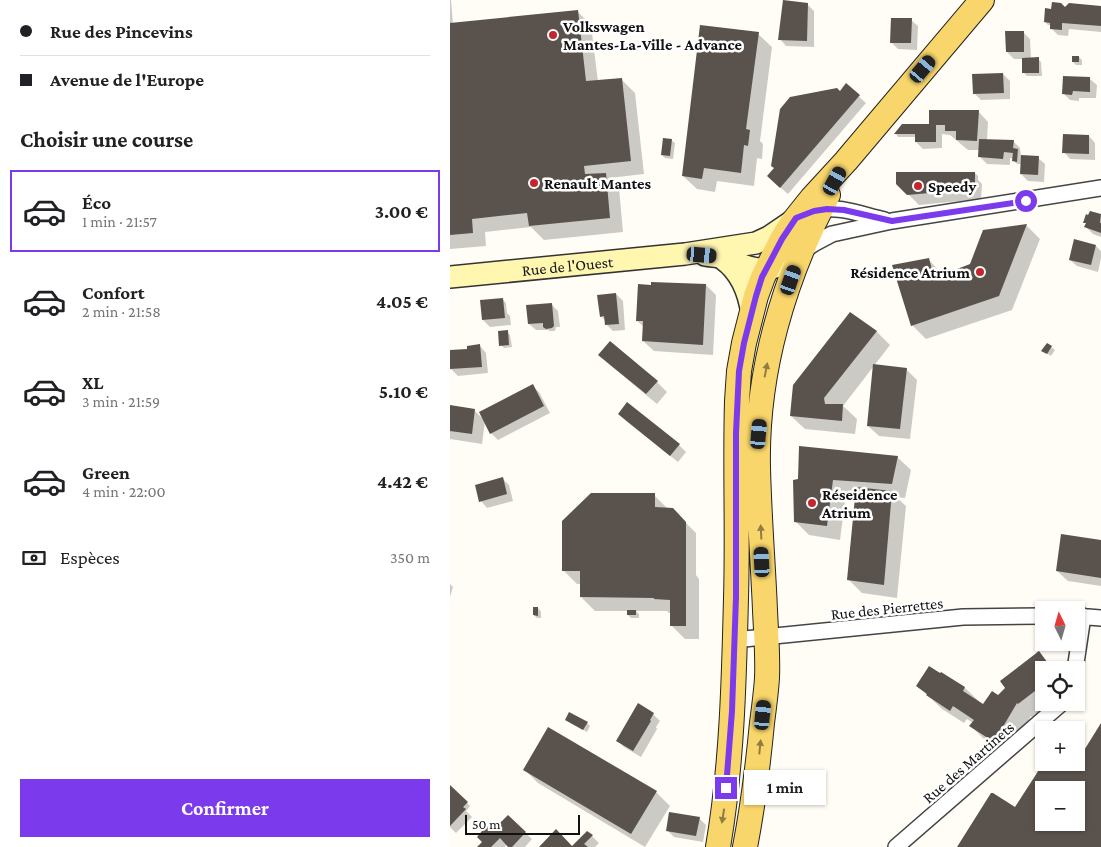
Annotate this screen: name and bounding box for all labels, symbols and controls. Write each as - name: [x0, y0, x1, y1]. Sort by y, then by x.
- place label: Volkswagen Mantes-La-Ville - Advance: [562, 18, 743, 53]
- text: Rue des Pincevins: [50, 21, 193, 42]
- marker: Volkswagen Mantes-La-Ville - Advance: [547, 29, 559, 41]
- car: [907, 53, 938, 85]
- text: Avenue de l'Europe: [50, 69, 204, 90]
- text: Choisir une course: [20, 127, 193, 152]
- car: [821, 164, 848, 198]
- place label: Renault Mantes: [544, 175, 651, 192]
- marker: Renault Mantes: [528, 177, 540, 189]
- place label: Speedy: [928, 178, 976, 195]
- marker: Speedy: [912, 180, 924, 192]
- icon: car: [22, 189, 67, 234]
- route start: [1015, 190, 1037, 212]
- text: Éco: [82, 192, 111, 213]
- text: 3.00 €: [375, 201, 428, 222]
- text: 1 min · 21:57: [82, 213, 157, 230]
- car: [686, 246, 717, 264]
- street label: Rue de l'Ouest: [521, 253, 614, 279]
- car: [779, 263, 802, 297]
- place label: Résidence Atrium: [850, 264, 970, 281]
- marker: Résidence Atrium: [974, 266, 986, 278]
- icon: car: [22, 279, 67, 324]
- text: Confort: [82, 282, 145, 303]
- text: 4.05 €: [376, 291, 428, 312]
- text: 2 min · 21:58: [82, 303, 161, 320]
- one-way arrow: [762, 363, 770, 378]
- icon: car: [22, 369, 67, 414]
- text: XL: [82, 372, 104, 393]
- text: 5.10 €: [379, 381, 428, 402]
- text: 3 min · 21:59: [82, 393, 160, 410]
- car: [750, 418, 767, 450]
- icon: car: [22, 459, 67, 504]
- text: Green: [82, 462, 130, 483]
- text: 4.42 €: [377, 471, 428, 492]
- text: 4 min · 22:00: [82, 483, 166, 500]
- place label: Réseidence Atrium: [821, 486, 898, 521]
- marker: Réseidence Atrium: [806, 497, 818, 509]
- one-way arrow: [757, 524, 765, 540]
- icon: cash: [20, 544, 48, 572]
- text: Espèces: [60, 547, 120, 568]
- car: [753, 547, 770, 577]
- text: 350 m: [390, 549, 430, 566]
- street label: Rue des Pierrettes: [830, 594, 944, 623]
- north arrow: [1035, 601, 1085, 651]
- map controls: [1035, 601, 1085, 831]
- button: locate: [1035, 661, 1085, 711]
- car: [753, 699, 772, 731]
- street label: Rue des Martinets: [919, 718, 1017, 806]
- button: +: [1035, 721, 1085, 771]
- one-way arrow: [756, 739, 764, 755]
- callout: 1 min: [744, 770, 826, 806]
- route end: [715, 777, 737, 799]
- button: Confirmer: [20, 779, 430, 837]
- text: 1 min: [767, 779, 803, 796]
- button: −: [1035, 781, 1085, 831]
- one-way arrow: [719, 808, 727, 824]
- scale bar: [465, 812, 580, 835]
- text: 50 m: [472, 816, 500, 832]

